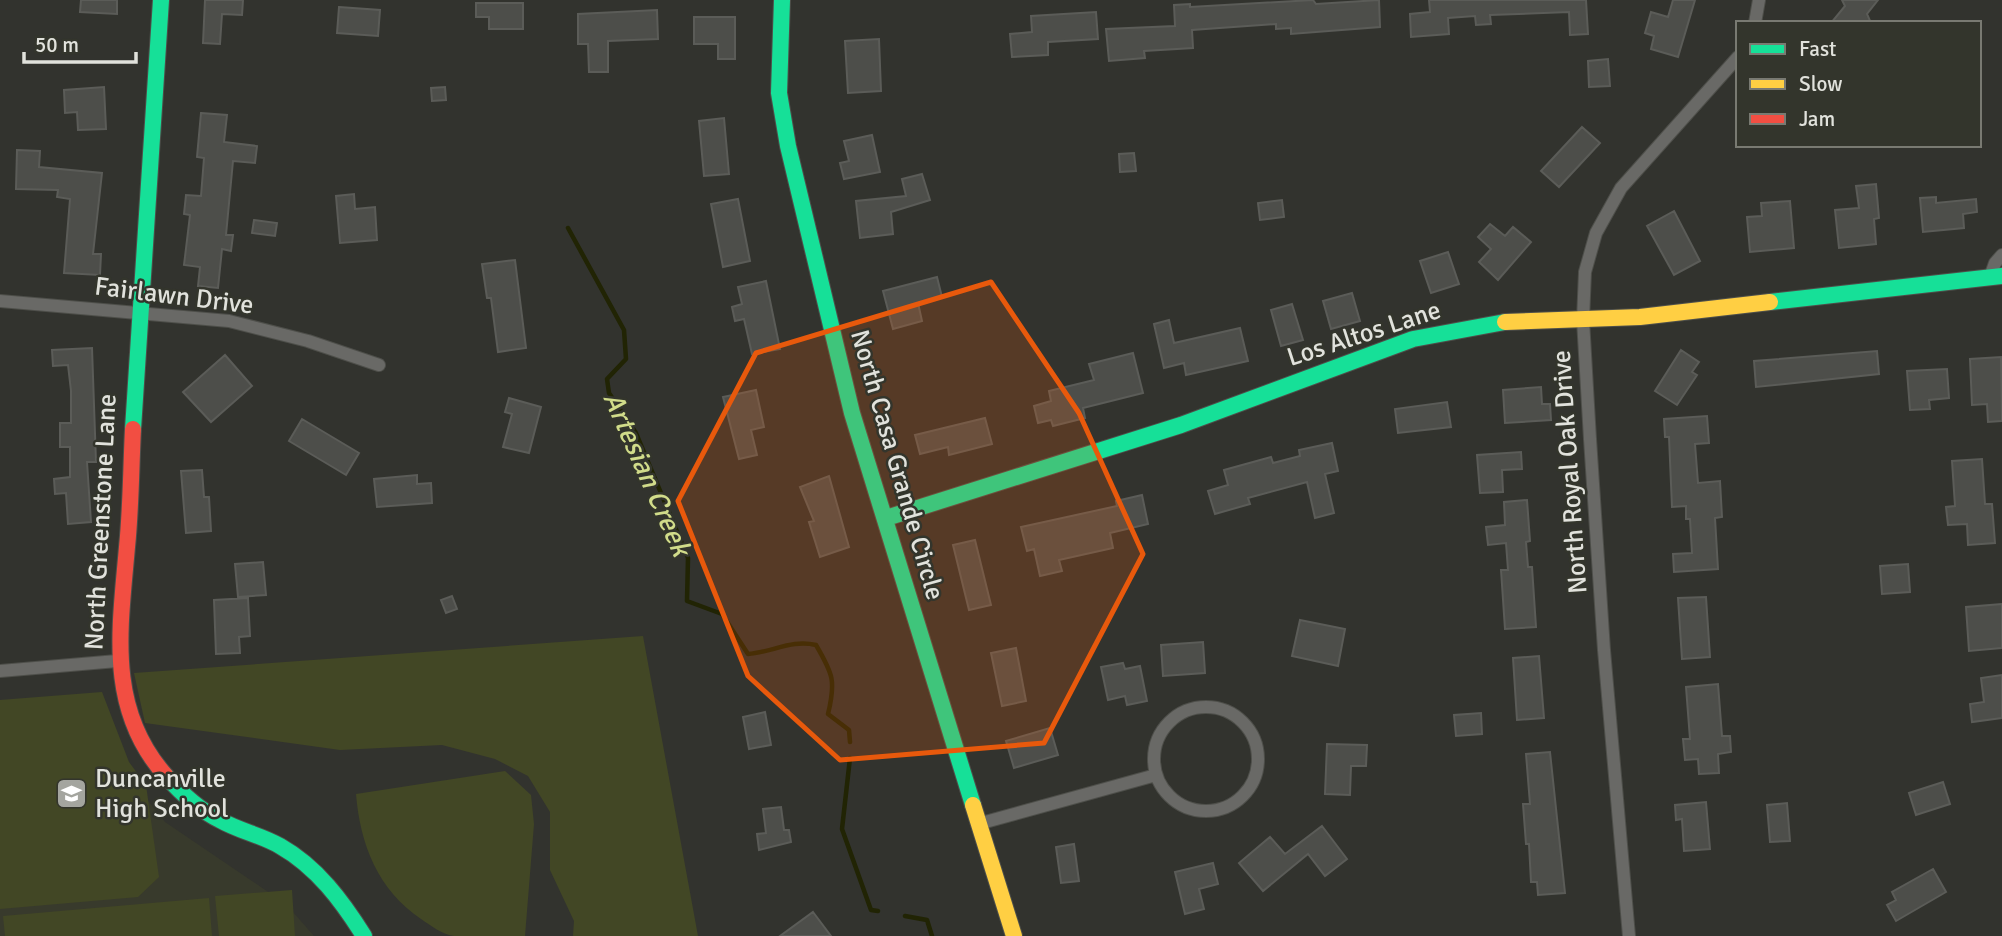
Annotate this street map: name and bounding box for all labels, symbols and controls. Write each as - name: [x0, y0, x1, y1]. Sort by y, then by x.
- scale bar: [24, 21, 136, 65]
- legend: [1736, 21, 1981, 147]
- text: 50 m: [35, 32, 79, 58]
- text: Fast: [1799, 36, 1836, 62]
- text: Slow: [1799, 71, 1843, 97]
- text: Jam: [1799, 106, 1835, 132]
- street label: Fairlawn Drive: [93, 270, 255, 322]
- street label: Los Altos Lane: [1283, 294, 1445, 374]
- street label: North Casa Grande Circle: [843, 326, 951, 604]
- street label: North Royal Oak Drive: [1546, 349, 1594, 595]
- water label: Artesian Creek: [596, 387, 699, 564]
- street label: North Greenstone Lane: [78, 393, 124, 651]
- place label: Duncanville High School: [95, 763, 229, 825]
- school or university icon: Duncanville High School: [55, 777, 89, 811]

